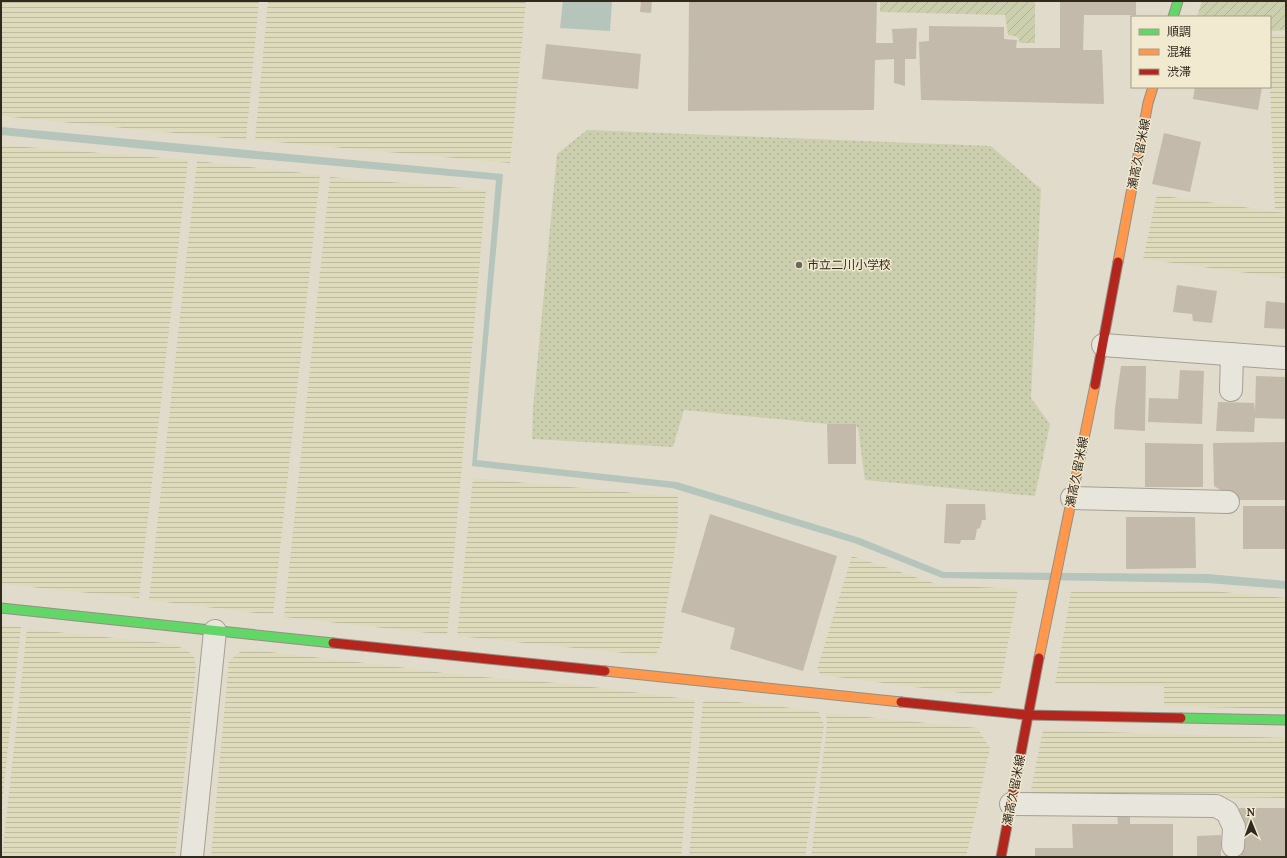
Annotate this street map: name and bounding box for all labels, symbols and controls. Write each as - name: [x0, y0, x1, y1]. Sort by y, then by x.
- legend: [1131, 16, 1271, 88]
- text: 順調: [1167, 24, 1191, 39]
- text: 混雑: [1167, 44, 1191, 59]
- text: 渋滞: [1167, 64, 1191, 79]
- street label: 瀬高久留米線: [1124, 117, 1153, 191]
- place label: 市立二川小学校: [807, 257, 891, 272]
- marker: 市立二川小学校: [794, 260, 804, 270]
- street label: 瀬高久留米線: [1062, 435, 1091, 509]
- street label: 瀬高久留米線: [999, 753, 1028, 827]
- north arrow: [1231, 802, 1271, 842]
- text: N: [1247, 805, 1256, 819]

